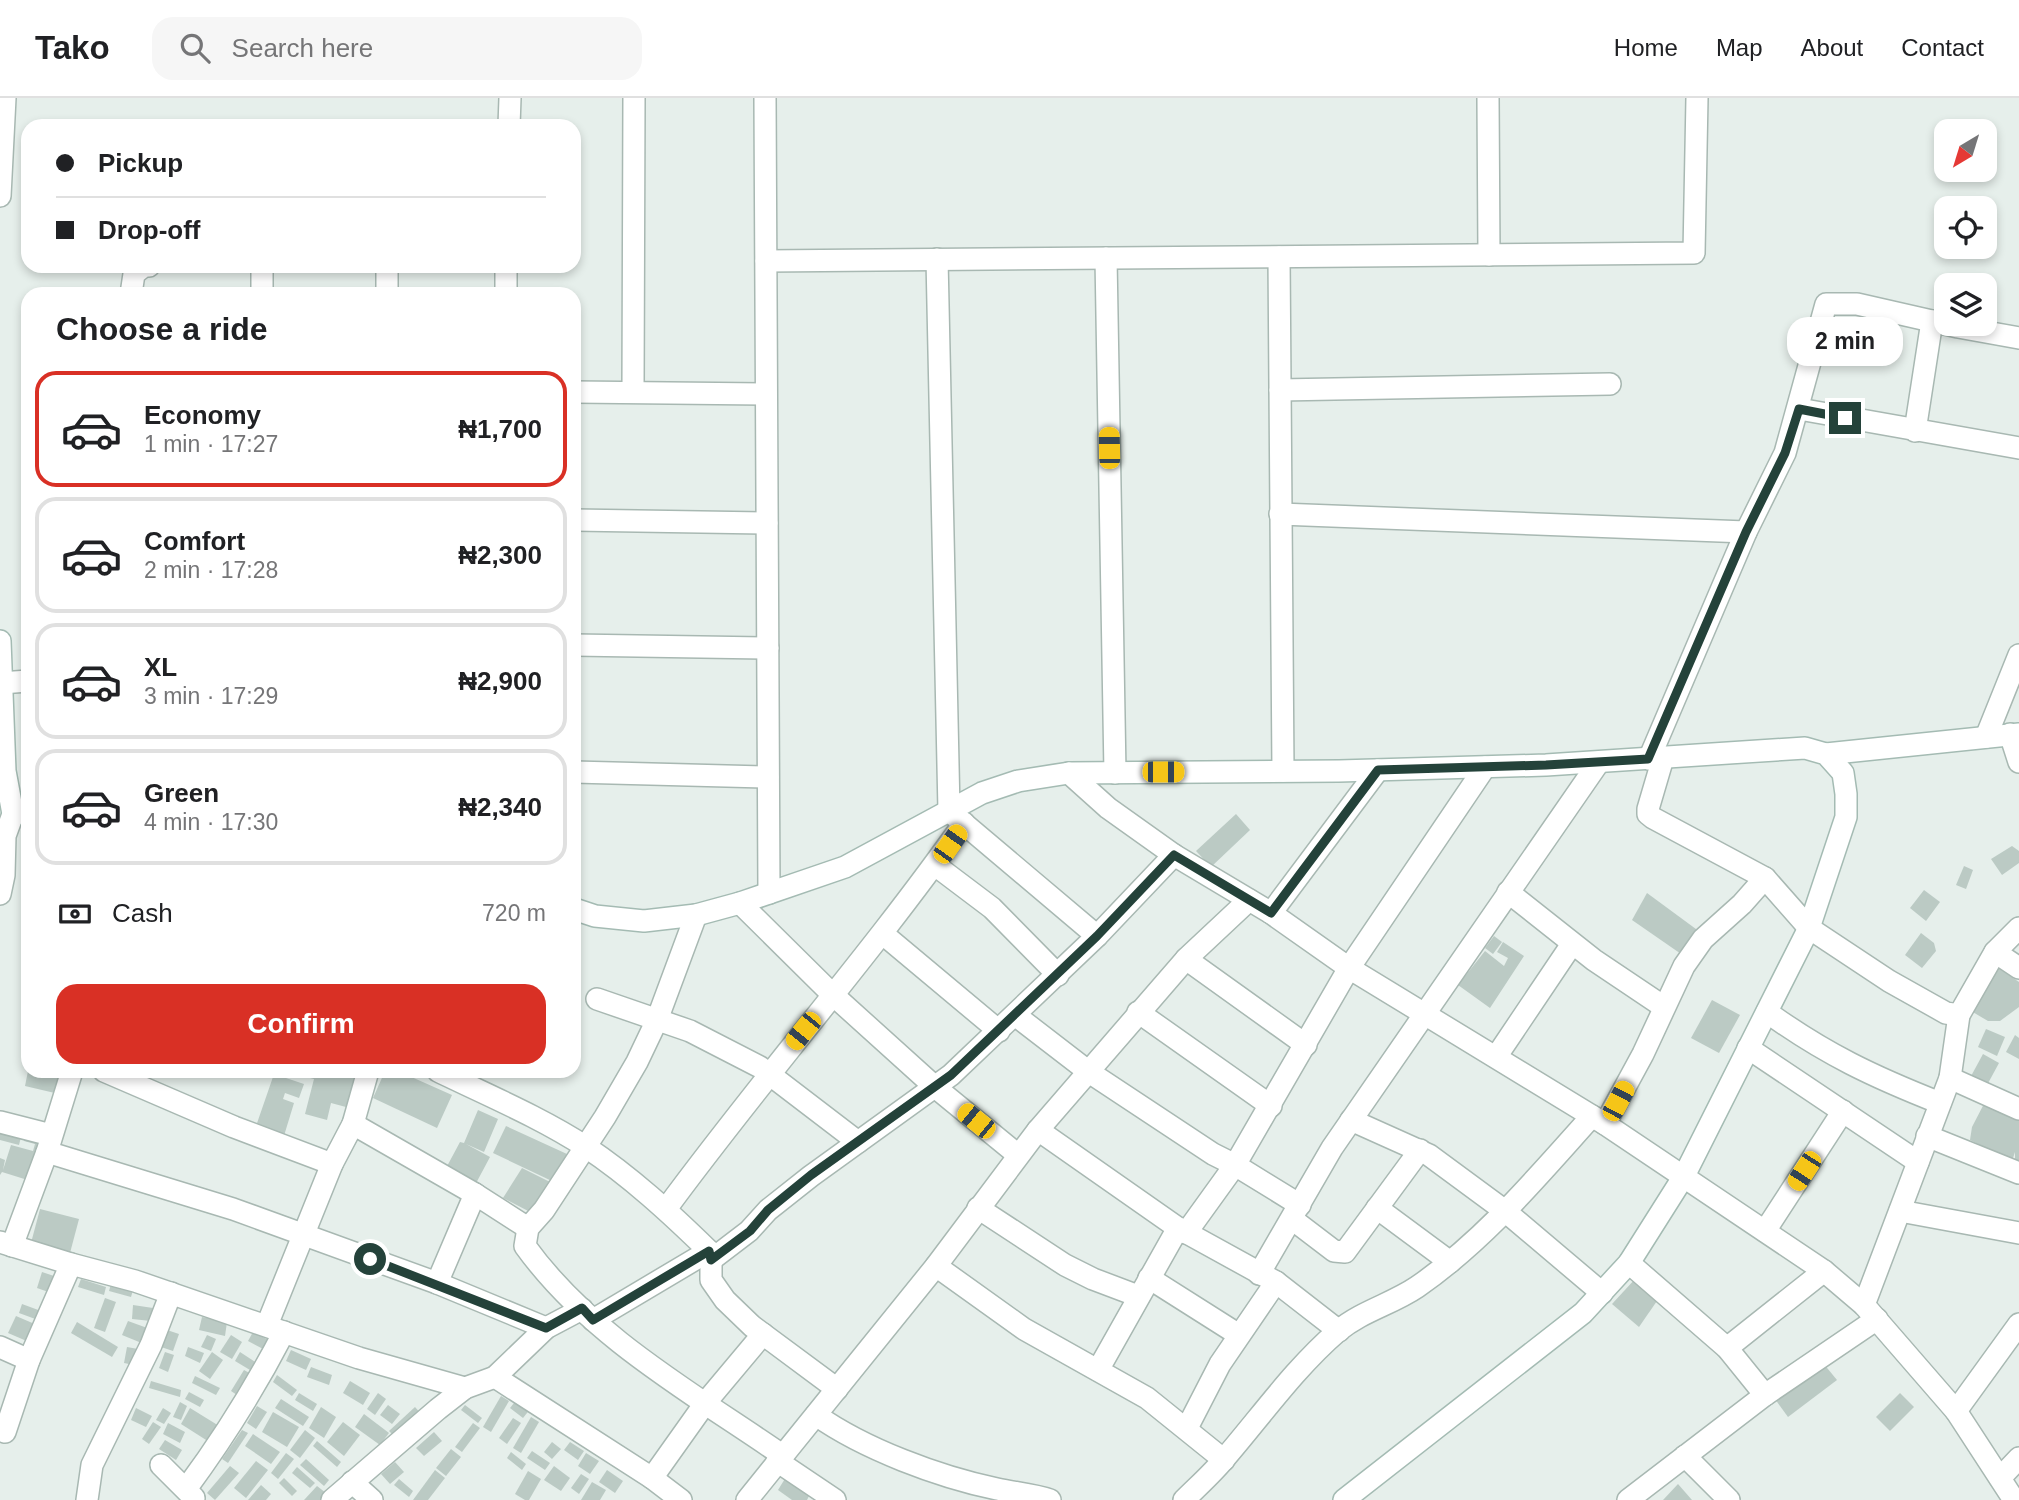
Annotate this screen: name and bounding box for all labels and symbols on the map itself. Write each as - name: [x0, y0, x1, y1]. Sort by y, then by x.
- north arrow: [1934, 119, 1997, 182]
- callout: 2 min: [1787, 316, 1903, 366]
- route end: [1829, 402, 1861, 434]
- car: [1099, 427, 1120, 469]
- car: [1143, 762, 1185, 783]
- car: [930, 821, 971, 867]
- car: [782, 1008, 825, 1054]
- car: [1599, 1078, 1638, 1124]
- car: [954, 1100, 999, 1142]
- car: [1784, 1148, 1825, 1194]
- route start: [354, 1243, 386, 1275]

